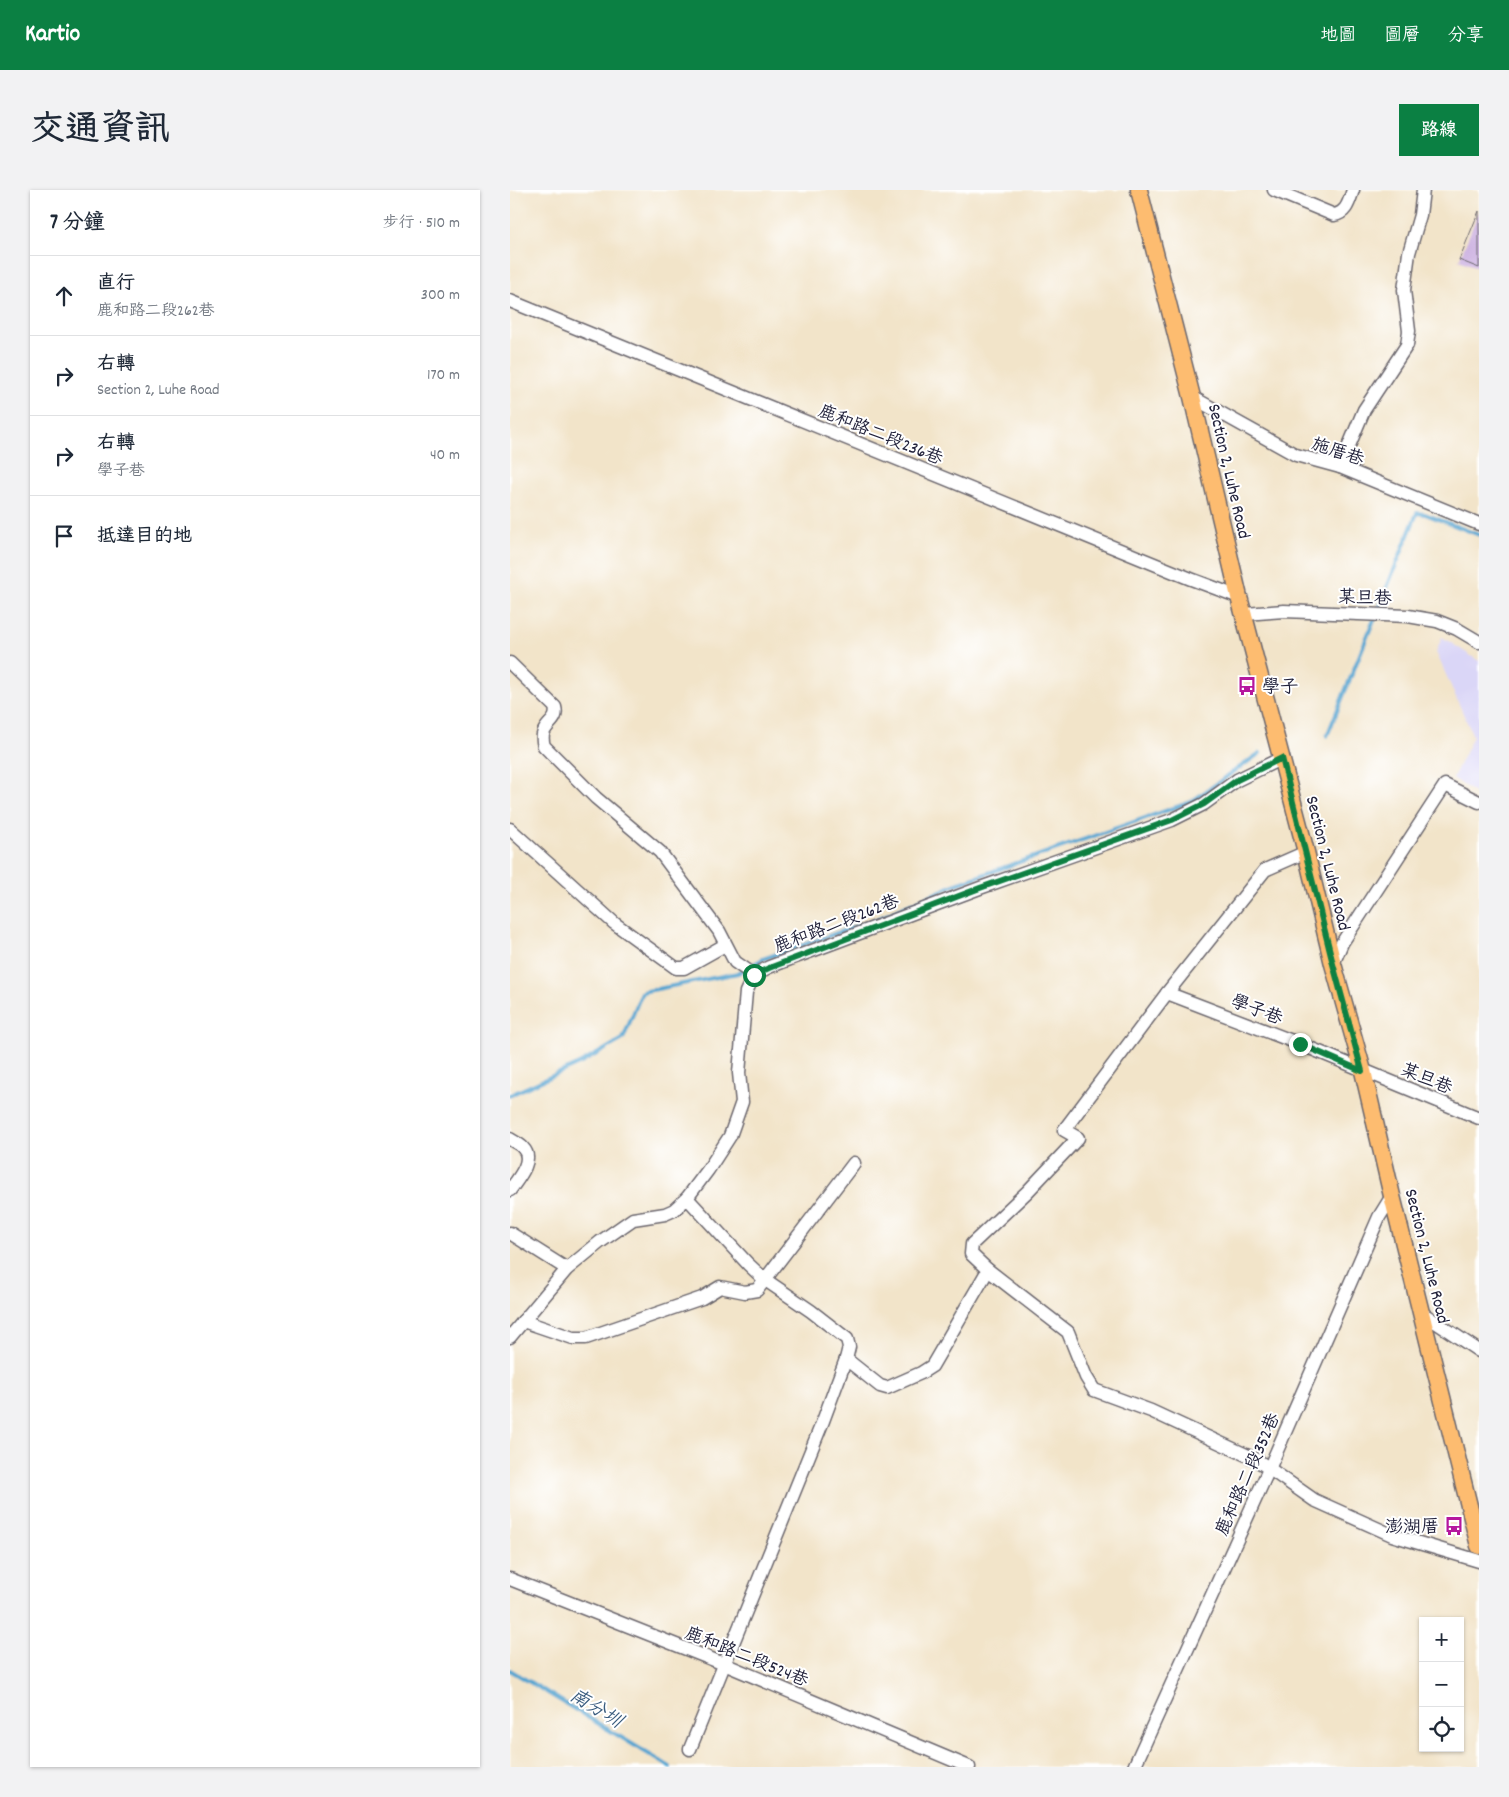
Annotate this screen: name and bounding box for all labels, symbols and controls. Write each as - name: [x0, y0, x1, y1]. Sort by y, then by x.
- text: Kartio: [25, 18, 80, 52]
- text: 地圖: [1320, 24, 1356, 49]
- text: 圖層: [1384, 24, 1420, 49]
- text: 分享: [1448, 24, 1484, 49]
- button: 路線: [1399, 104, 1479, 156]
- text: 交通資訊: [30, 107, 170, 157]
- text: 7 分鐘: [50, 209, 105, 239]
- text: 步行 · 510 m: [383, 212, 460, 235]
- text: 直行: [97, 271, 135, 298]
- icon: ahead: [50, 282, 78, 310]
- text: 300 m: [421, 284, 460, 307]
- text: 鹿和路二段262巷: [97, 300, 215, 323]
- text: 右轉: [97, 352, 135, 379]
- icon: right: [50, 362, 78, 390]
- text: 170 m: [427, 364, 460, 387]
- text: Section 2, Luhe Road: [97, 379, 220, 402]
- street label: 鹿和路二段236巷: [814, 400, 946, 473]
- street label: Section 2, Luhe Road: [1200, 402, 1255, 542]
- text: 右轉: [97, 431, 135, 458]
- street label: 施厝巷: [1308, 433, 1367, 474]
- icon: right: [50, 442, 78, 470]
- text: 40 m: [430, 444, 460, 467]
- text: 學子巷: [97, 460, 145, 483]
- icon: arrive: [50, 522, 78, 550]
- text: 抵達目的地: [97, 524, 192, 551]
- street label: 某旦巷: [1337, 586, 1392, 613]
- bus stop icon: 學子: [1236, 675, 1258, 697]
- place label: 學子: [1262, 676, 1298, 701]
- street label: Section 2, Luhe Road: [1298, 794, 1355, 934]
- street label: 鹿和路二段262巷: [771, 890, 903, 961]
- route start: [743, 964, 766, 987]
- street label: 學子巷: [1226, 990, 1286, 1033]
- route end: [1289, 1033, 1312, 1056]
- street label: 某旦巷: [1396, 1059, 1456, 1102]
- street label: Section 2, Luhe Road: [1397, 1187, 1454, 1327]
- street label: 鹿和路二段352巷: [1211, 1410, 1288, 1540]
- bus stop icon: 澎湖厝: [1443, 1515, 1465, 1537]
- place label: 澎湖厝: [1385, 1516, 1439, 1541]
- map controls: [1419, 1617, 1464, 1752]
- button: +: [1419, 1617, 1464, 1662]
- street label: 鹿和路二段524巷: [680, 1622, 812, 1695]
- button: −: [1419, 1662, 1464, 1707]
- water label: 南分圳: [564, 1684, 628, 1737]
- button: locate: [1419, 1707, 1464, 1752]

